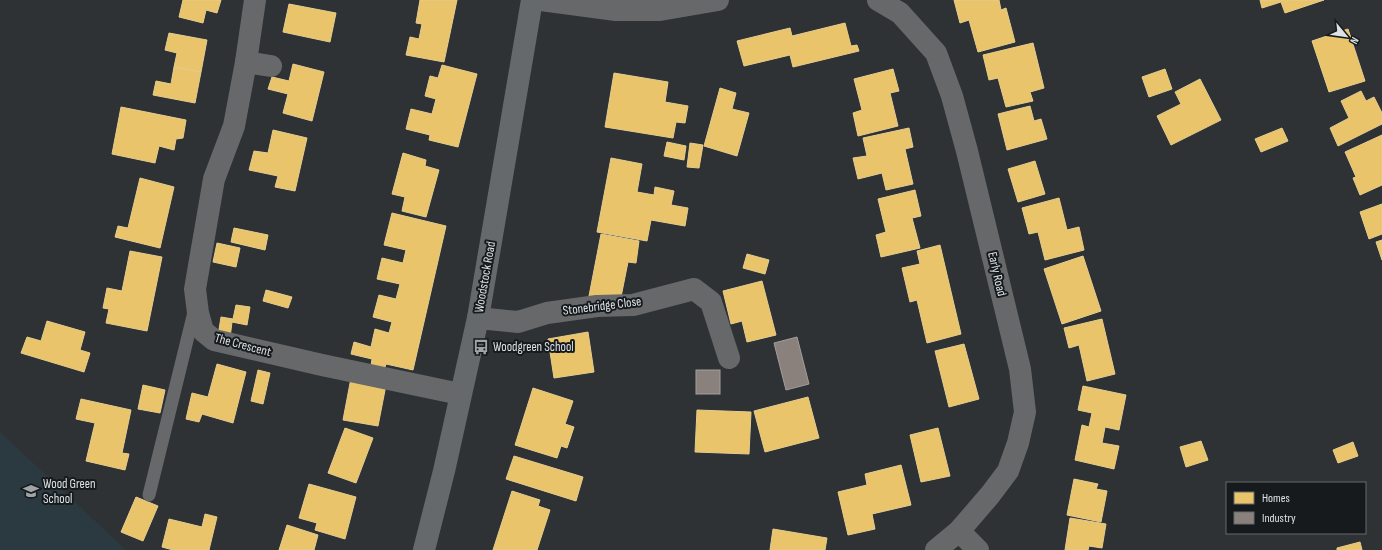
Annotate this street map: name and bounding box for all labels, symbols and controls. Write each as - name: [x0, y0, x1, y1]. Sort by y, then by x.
- north arrow: [1326, 16, 1366, 56]
- text: N: [1347, 35, 1361, 46]
- street label: Woodstock Road: [471, 240, 499, 314]
- street label: Early Road: [984, 250, 1010, 298]
- street label: Stonebridge Close: [562, 293, 642, 319]
- street label: The Crescent: [213, 330, 273, 360]
- bus stop icon: Woodgreen School: [472, 338, 490, 356]
- place label: Woodgreen School: [493, 339, 574, 355]
- place label: Wood Green School: [43, 476, 96, 507]
- school or university icon: Wood Green School: [22, 482, 40, 500]
- legend: [1226, 482, 1366, 534]
- text: Homes: [1262, 491, 1290, 506]
- text: Industry: [1262, 511, 1296, 526]

